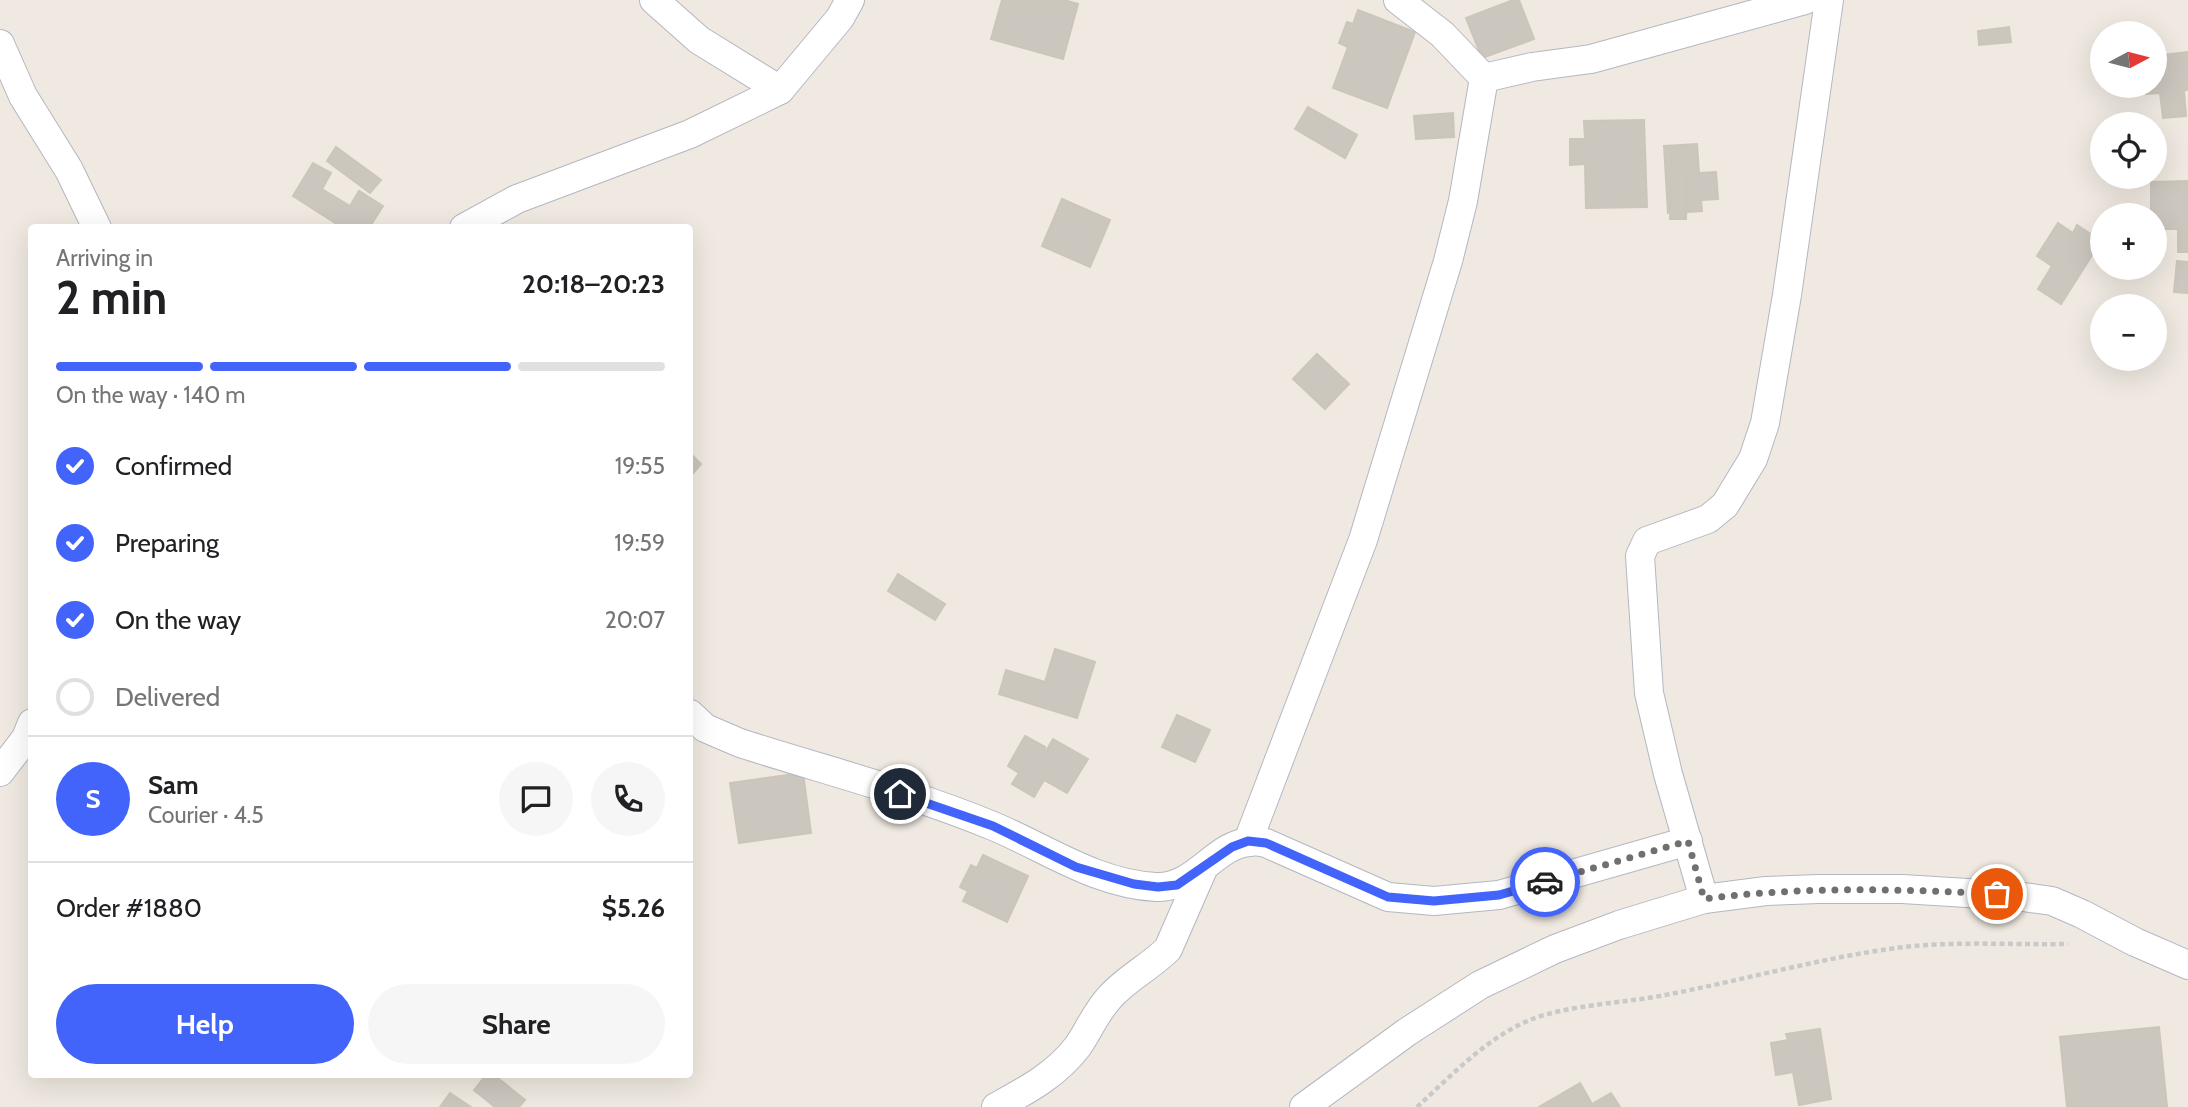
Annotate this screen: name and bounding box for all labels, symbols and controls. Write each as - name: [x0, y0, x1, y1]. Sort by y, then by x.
- north arrow: [2090, 21, 2166, 98]
- map controls: [2090, 21, 2167, 371]
- button: locate: [2090, 112, 2167, 189]
- button: +: [2090, 203, 2167, 280]
- text: Arriving in: [56, 244, 153, 272]
- text: 20:18–20:23: [522, 268, 665, 300]
- text: 2 min: [56, 270, 167, 326]
- button: −: [2090, 294, 2167, 371]
- text: On the way · 140 m: [56, 381, 246, 409]
- icon: check: [56, 447, 94, 485]
- text: Confirmed: [115, 450, 232, 482]
- text: 19:55: [615, 452, 665, 480]
- icon: check: [56, 524, 94, 562]
- text: Preparing: [115, 527, 219, 559]
- text: 19:59: [614, 529, 665, 557]
- icon: check: [56, 601, 94, 639]
- text: On the way: [115, 604, 241, 636]
- text: 20:07: [605, 606, 665, 634]
- text: Delivered: [115, 681, 220, 713]
- button: chat: [499, 762, 573, 836]
- button: phone: [591, 762, 665, 836]
- pin: [870, 764, 930, 824]
- text: Sam: [148, 769, 199, 801]
- icon: home: [881, 775, 919, 813]
- text: S: [85, 783, 101, 815]
- text: Courier · 4.5: [148, 801, 264, 829]
- courier: [1510, 847, 1580, 917]
- icon: car: [1526, 863, 1564, 901]
- pin: [1967, 864, 2027, 924]
- icon: bag: [1978, 875, 2016, 913]
- text: Order #1880: [56, 892, 202, 924]
- text: $5.26: [602, 892, 665, 924]
- button: Help: [56, 984, 354, 1064]
- button: Share: [368, 984, 665, 1064]

